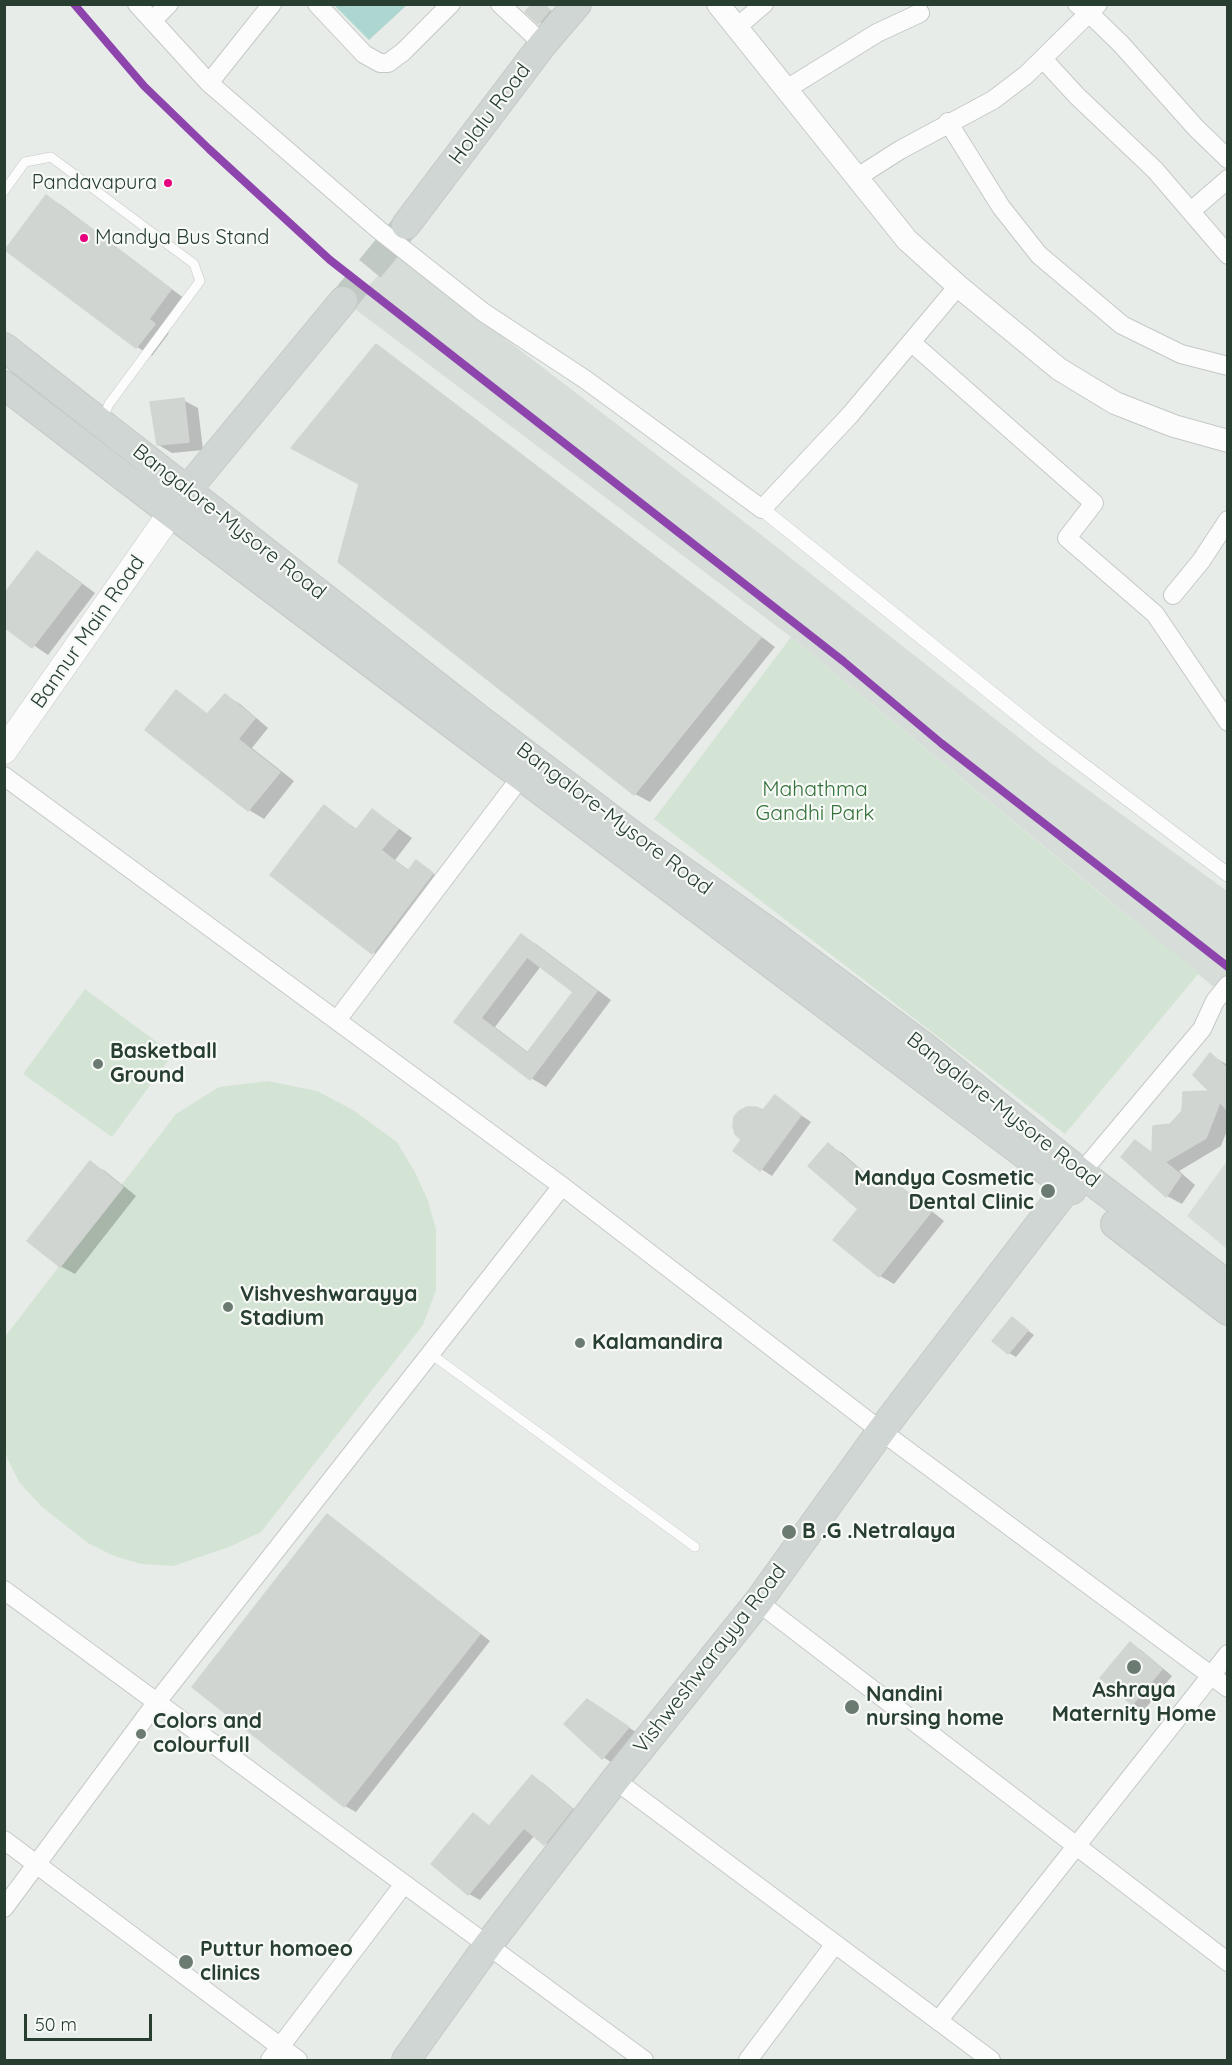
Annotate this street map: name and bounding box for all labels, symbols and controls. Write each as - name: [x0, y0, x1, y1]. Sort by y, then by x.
- street label: Holalu Road: [444, 59, 536, 169]
- place label: Pandavapura: [32, 171, 157, 195]
- marker: Pandavapura: [162, 177, 174, 189]
- place label: Mandya Bus Stand: [95, 226, 269, 250]
- marker: Mandya Bus Stand: [78, 232, 90, 244]
- street label: Bangalore-Mysore Road: [127, 439, 331, 605]
- street label: Bannur Main Road: [26, 551, 150, 713]
- street label: Bangalore-Mysore Road: [511, 737, 717, 901]
- park label: Mahathma Gandhi Park: [755, 777, 875, 827]
- street label: Bangalore-Mysore Road: [901, 1027, 1105, 1193]
- place label: Basketball Ground: [110, 1039, 217, 1089]
- marker: Basketball Ground: [91, 1057, 105, 1071]
- place label: Mandya Cosmetic Dental Clinic: [854, 1166, 1034, 1216]
- marker: Mandya Cosmetic Dental Clinic: [1039, 1182, 1057, 1200]
- place label: Vishveshwarayya Stadium: [240, 1282, 417, 1332]
- marker: Vishveshwarayya Stadium: [221, 1300, 235, 1314]
- place label: Kalamandira: [592, 1330, 723, 1356]
- marker: Kalamandira: [573, 1336, 587, 1350]
- place label: B .G .Netralaya: [802, 1519, 955, 1545]
- marker: B .G .Netralaya: [780, 1523, 798, 1541]
- street label: Vishweshwarayya Road: [628, 1559, 792, 1759]
- marker: Ashraya Maternity Home: [1125, 1658, 1143, 1676]
- place label: Ashraya Maternity Home: [1052, 1678, 1216, 1728]
- place label: Nandini nursing home: [866, 1682, 1004, 1732]
- marker: Nandini nursing home: [843, 1698, 861, 1716]
- place label: Colors and colourfull: [153, 1709, 262, 1759]
- marker: Colors and colourfull: [134, 1727, 148, 1741]
- place label: Puttur homoeo clinics: [200, 1937, 353, 1987]
- marker: Puttur homoeo clinics: [177, 1953, 195, 1971]
- scale bar: [27, 2002, 154, 2040]
- text: 50 m: [35, 2013, 77, 2036]

